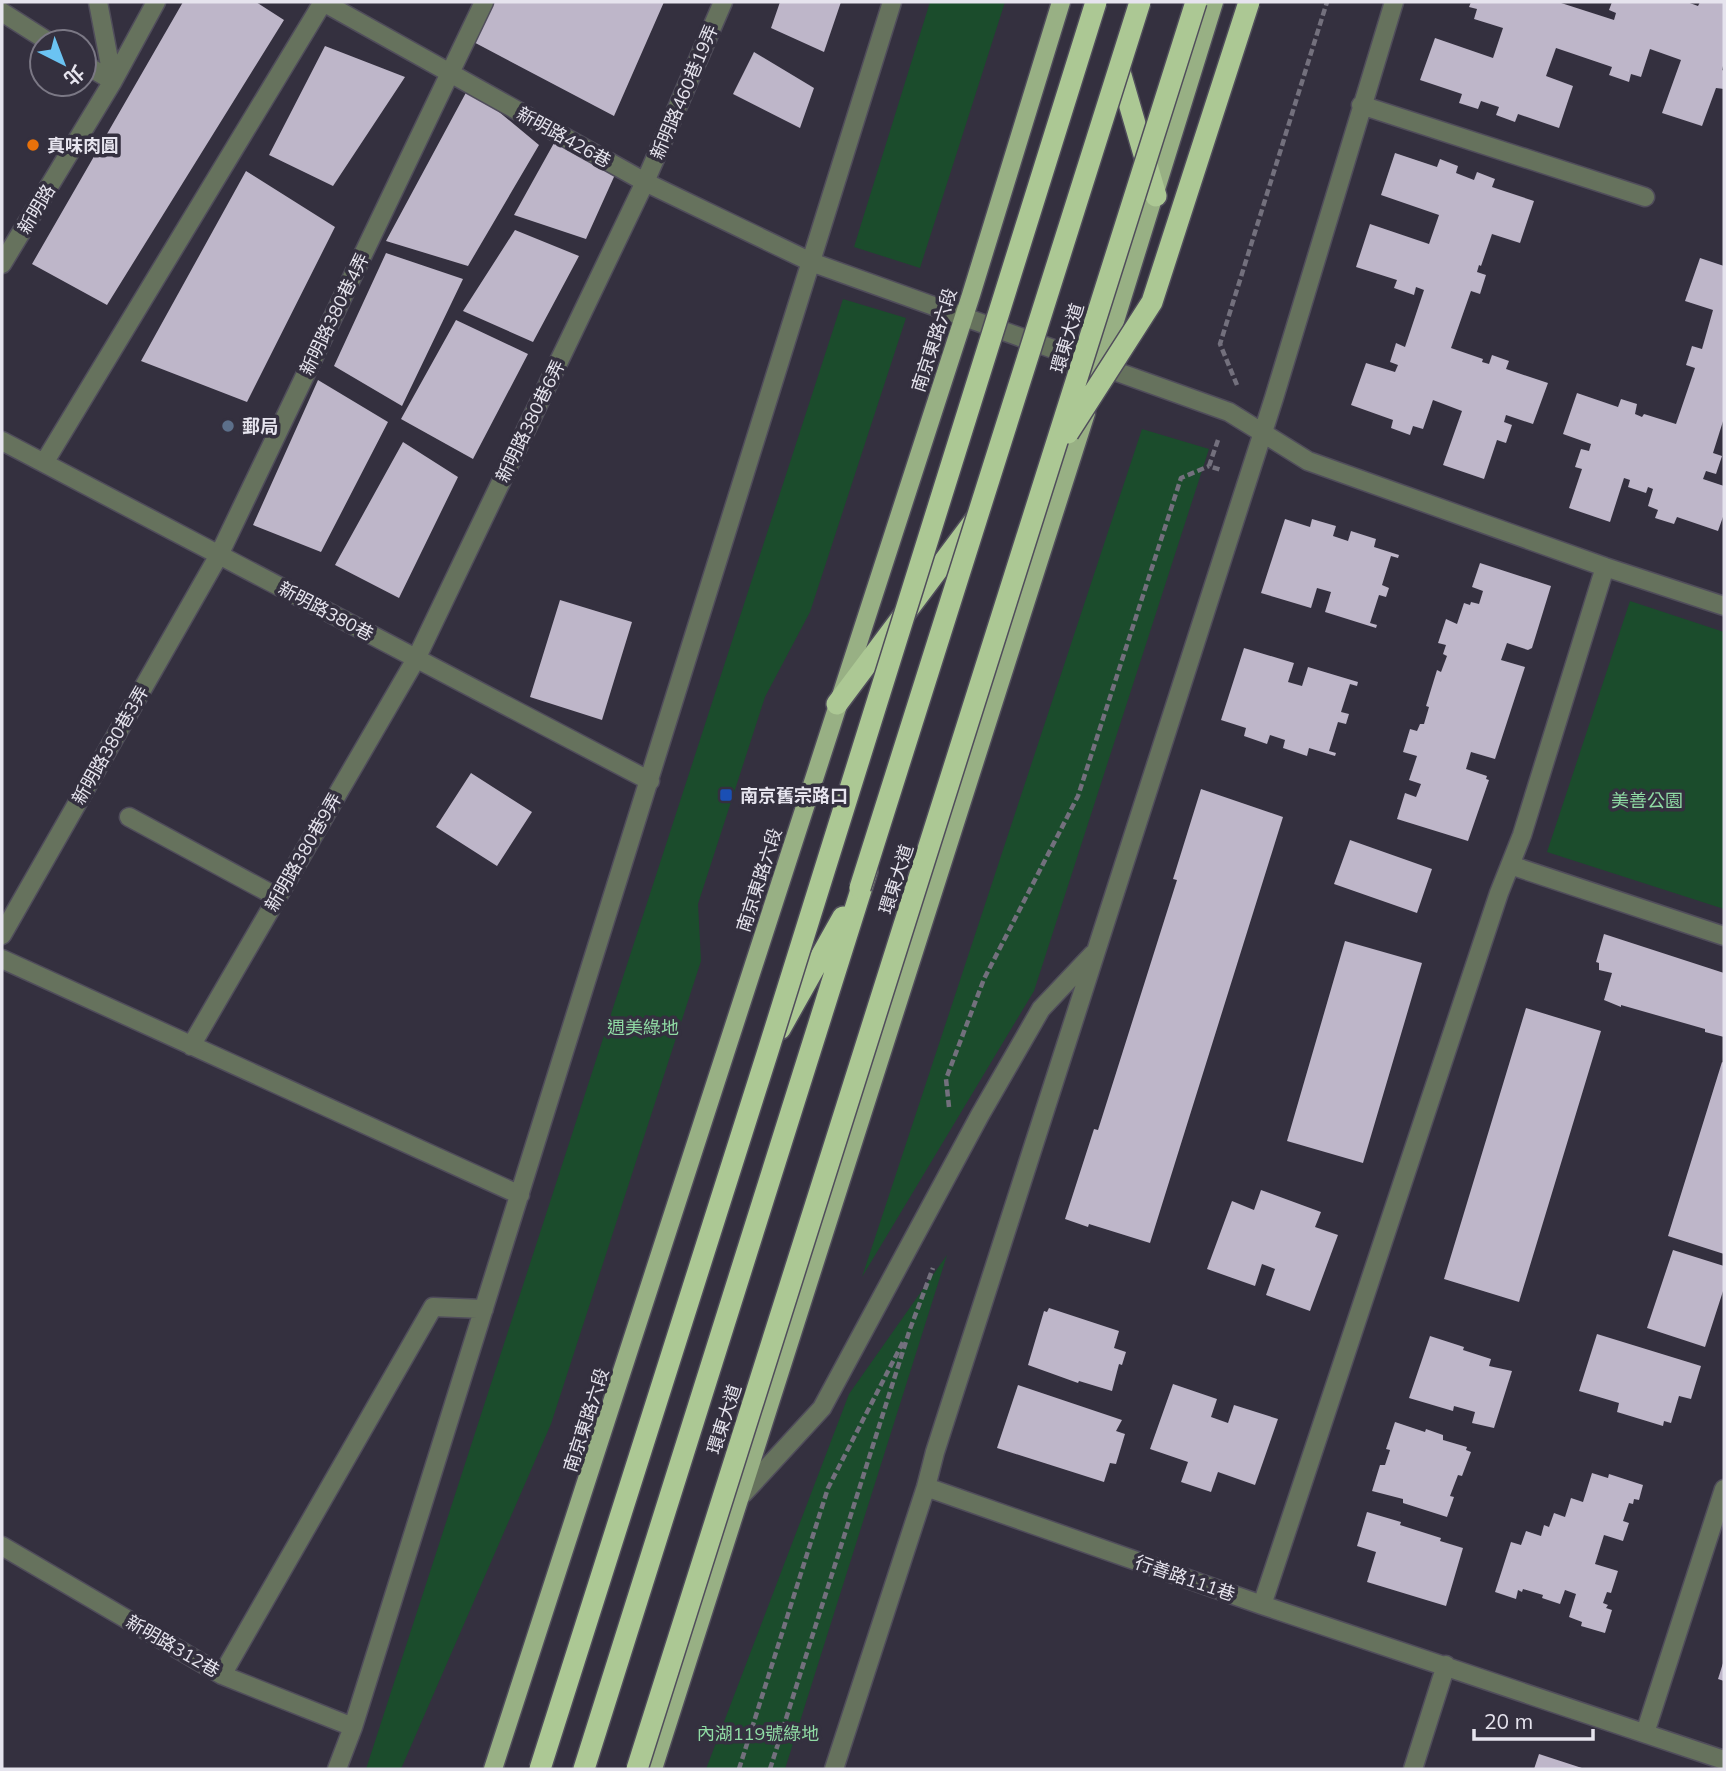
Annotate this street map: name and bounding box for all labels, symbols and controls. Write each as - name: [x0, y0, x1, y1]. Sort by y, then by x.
- street label: 新明路460巷19弄: [645, 21, 723, 163]
- north arrow: [28, 28, 98, 98]
- text: 北: [59, 60, 89, 91]
- street label: 新明路426巷: [513, 102, 615, 172]
- place label: 真味肉圓: [47, 134, 119, 157]
- marker: 真味肉圓: [25, 137, 41, 153]
- street label: 新明路: [12, 180, 60, 238]
- street label: 新明路380巷4弄: [294, 249, 374, 379]
- street label: 南京東路六段: [906, 285, 962, 395]
- street label: 環東大道: [1045, 300, 1089, 376]
- street label: 新明路380巷6弄: [490, 356, 570, 486]
- place label: 郵局: [242, 415, 278, 438]
- marker: 郵局: [220, 418, 236, 434]
- street label: 新明路380巷: [275, 576, 377, 646]
- street label: 新明路380巷3弄: [67, 682, 153, 808]
- place label: 南京舊宗路口: [740, 784, 848, 807]
- marker: 南京舊宗路口: [718, 787, 734, 803]
- street label: 新明路380巷9弄: [260, 789, 346, 915]
- park label: 美善公園: [1611, 789, 1683, 812]
- street label: 南京東路六段: [731, 825, 787, 935]
- street label: 環東大道: [874, 841, 918, 917]
- park label: 週美綠地: [607, 1016, 679, 1039]
- street label: 南京東路六段: [558, 1365, 614, 1475]
- street label: 環東大道: [702, 1381, 746, 1457]
- street label: 行善路111巷: [1132, 1550, 1238, 1606]
- street label: 新明路312巷: [122, 1610, 224, 1682]
- scale bar: [1474, 1698, 1593, 1742]
- text: 20 m: [1484, 1708, 1533, 1734]
- park label: 內湖119號綠地: [697, 1722, 819, 1745]

